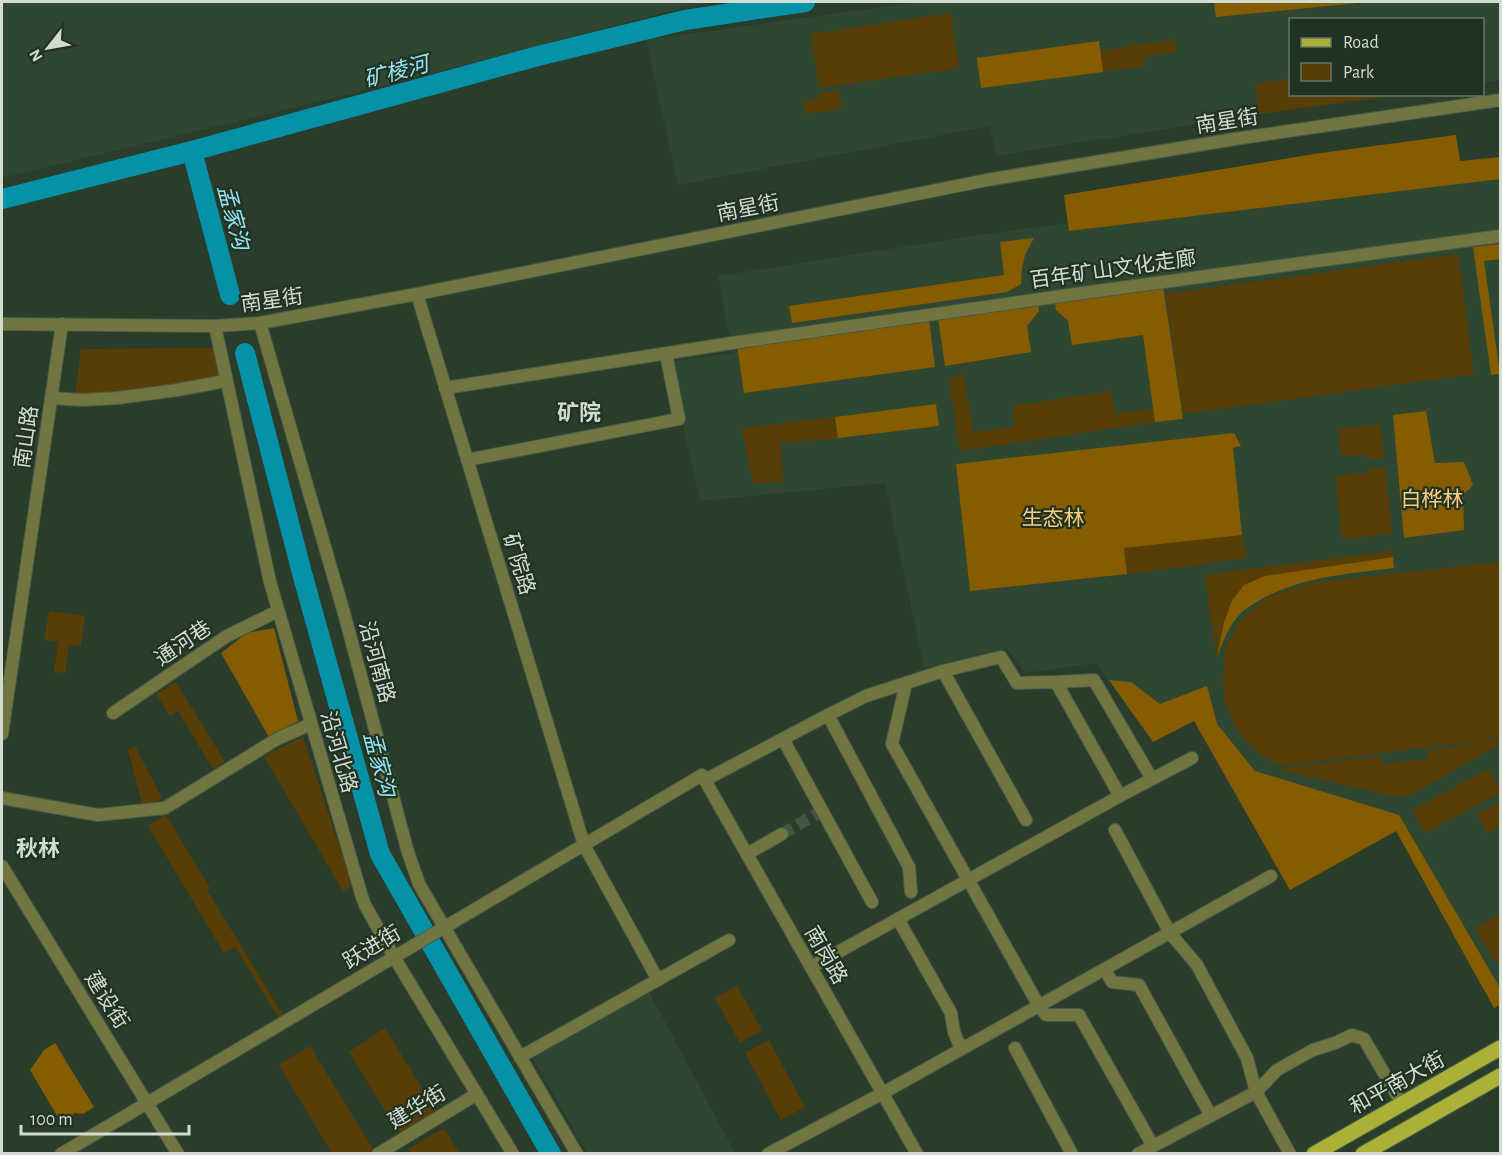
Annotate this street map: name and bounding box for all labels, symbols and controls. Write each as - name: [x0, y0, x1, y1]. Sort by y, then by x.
- north arrow: [18, 18, 78, 78]
- legend: [1289, 18, 1484, 96]
- text: Road: [1343, 34, 1379, 52]
- text: N: [26, 46, 46, 64]
- water label: 矿棱河: [361, 51, 435, 91]
- text: Park: [1343, 64, 1375, 82]
- street label: 南星街: [1194, 105, 1260, 137]
- water label: 孟家沟: [214, 182, 254, 254]
- street label: 南星街: [715, 191, 781, 225]
- street label: 百年矿山文化走廊: [1028, 246, 1198, 292]
- street label: 南星街: [239, 285, 305, 315]
- district label: 矿院: [557, 401, 601, 424]
- street label: 南山路: [11, 404, 41, 470]
- park label: 白桦林: [1401, 488, 1464, 510]
- park label: 生态林: [1022, 507, 1085, 529]
- street label: 矿院路: [499, 531, 539, 597]
- street label: 通河巷: [151, 616, 215, 670]
- street label: 沿河南路: [356, 619, 398, 705]
- street label: 沿河北路: [317, 709, 361, 795]
- water label: 孟家沟: [360, 729, 400, 801]
- district label: 秋林: [16, 837, 60, 860]
- street label: 跃进街: [339, 921, 405, 973]
- street label: 南岗路: [801, 922, 851, 988]
- street label: 建设街: [81, 967, 133, 1033]
- street label: 和平南大街: [1346, 1048, 1448, 1118]
- street label: 建华街: [384, 1081, 450, 1133]
- scale bar: [21, 1098, 189, 1136]
- text: 100 m: [30, 1111, 73, 1129]

